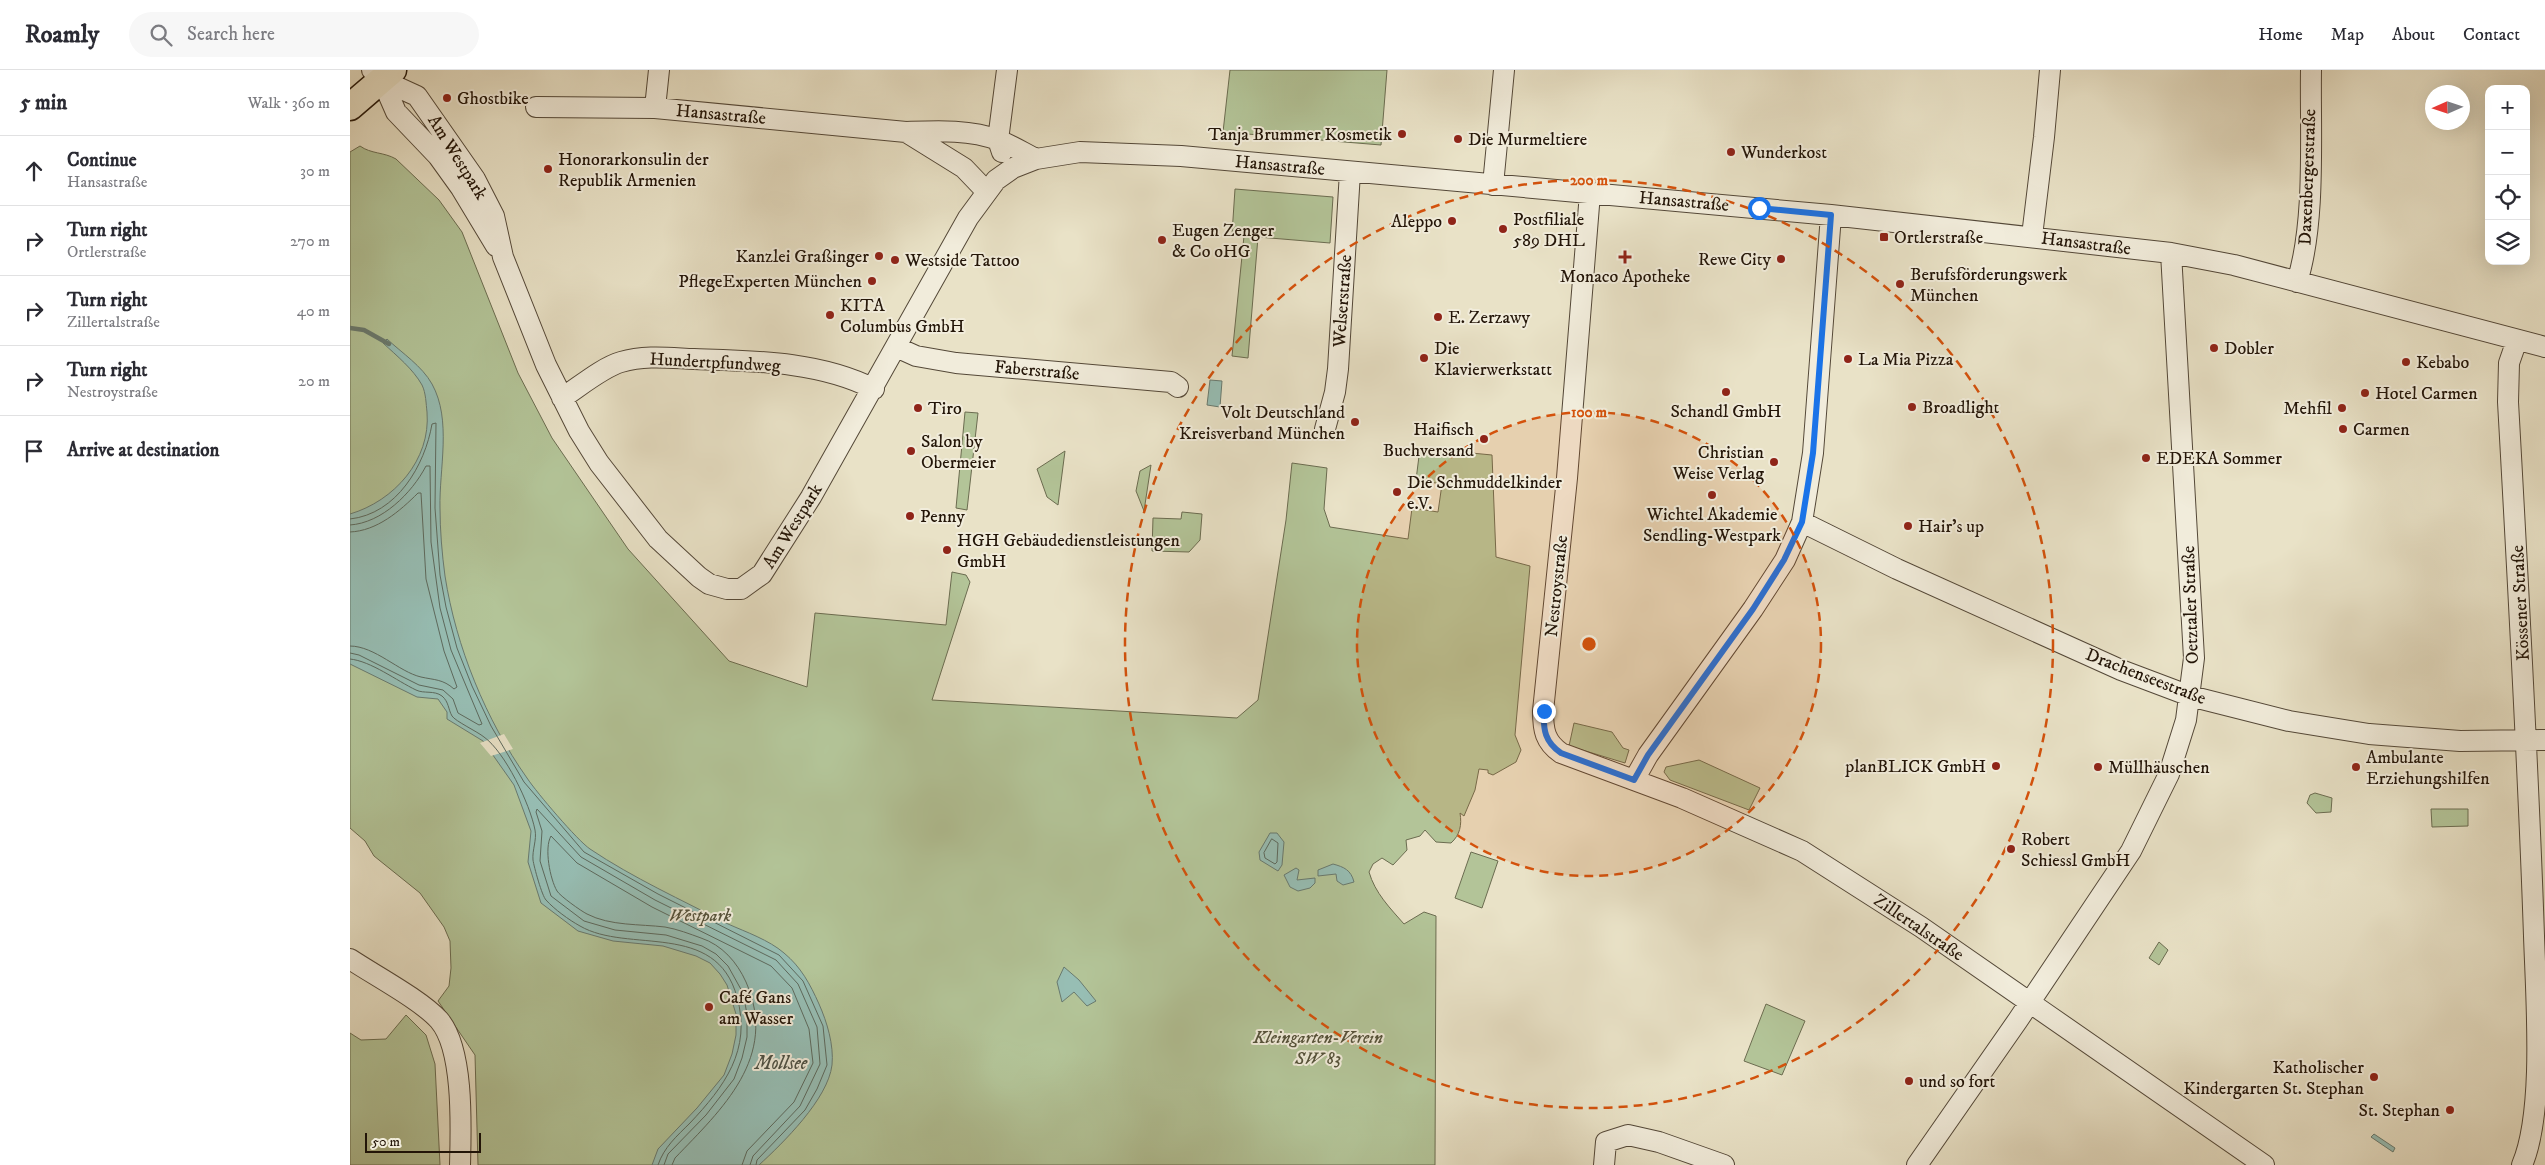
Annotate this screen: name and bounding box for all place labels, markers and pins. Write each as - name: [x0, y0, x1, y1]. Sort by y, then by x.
- place label: Ghostbike: [457, 88, 529, 110]
- marker: Ghostbike: [441, 92, 453, 104]
- place label: Tanja Brummer Kosmetik: [1208, 124, 1392, 146]
- marker: Tanja Brummer Kosmetik: [1396, 128, 1408, 140]
- place label: Die Murmeltiere: [1468, 129, 1587, 151]
- marker: Die Murmeltiere: [1452, 133, 1464, 145]
- place label: Wunderkost: [1740, 142, 1827, 164]
- marker: Wunderkost: [1725, 146, 1737, 158]
- place label: Honorarkonsulin der Republik Armenien: [558, 149, 709, 192]
- marker: Honorarkonsulin der Republik Armenien: [542, 163, 554, 175]
- place label: Postfiliale 589 DHL: [1513, 209, 1585, 252]
- place label: Aleppo: [1391, 211, 1442, 233]
- marker: Aleppo: [1446, 215, 1458, 227]
- place label: Eugen Zenger & Co oHG: [1172, 220, 1275, 263]
- marker: Postfiliale 589 DHL: [1497, 223, 1509, 235]
- place label: Ortlerstraße: [1894, 227, 1983, 249]
- marker: Ortlerstraße: [1878, 231, 1890, 243]
- marker: Eugen Zenger & Co oHG: [1156, 234, 1168, 246]
- place label: Kanzlei Graßinger: [735, 246, 869, 268]
- place label: Rewe City: [1698, 249, 1771, 271]
- marker: Kanzlei Graßinger: [873, 250, 885, 262]
- place label: Westside Tattoo: [904, 250, 1020, 272]
- marker: Monaco Apotheke: [1619, 251, 1631, 263]
- marker: Rewe City: [1775, 253, 1787, 265]
- marker: Westside Tattoo: [889, 254, 901, 266]
- place label: Berufsförderungswerk München: [1910, 264, 2068, 307]
- place label: Monaco Apotheke: [1560, 266, 1690, 288]
- place label: PflegeExperten München: [678, 271, 863, 293]
- marker: PflegeExperten München: [866, 275, 878, 287]
- marker: Berufsförderungswerk München: [1894, 278, 1906, 290]
- place label: KITA Columbus GmbH: [840, 295, 965, 338]
- place label: E. Zerzawy: [1448, 307, 1530, 329]
- marker: KITA Columbus GmbH: [824, 309, 836, 321]
- marker: E. Zerzawy: [1432, 311, 1444, 323]
- place label: Die Klavierwerkstatt: [1434, 338, 1552, 381]
- place label: Dobler: [2224, 338, 2274, 360]
- marker: Dobler: [2208, 342, 2220, 354]
- place label: La Mia Pizza: [1858, 349, 1954, 371]
- marker: Die Klavierwerkstatt: [1418, 352, 1430, 364]
- place label: Kebabo: [2416, 352, 2469, 374]
- marker: La Mia Pizza: [1842, 353, 1854, 365]
- marker: Kebabo: [2400, 356, 2412, 368]
- place label: Hotel Carmen: [2375, 383, 2478, 405]
- marker: Schandl GmbH: [1720, 386, 1732, 398]
- marker: Hotel Carmen: [2359, 387, 2371, 399]
- place label: Broadlight: [1922, 397, 2000, 419]
- place label: Tiro: [928, 398, 962, 420]
- place label: Mehfil: [2283, 398, 2333, 420]
- place label: Schandl GmbH: [1670, 401, 1782, 423]
- marker: Broadlight: [1906, 401, 1918, 413]
- marker: Tiro: [912, 402, 924, 414]
- place label: Volt Deutschland Kreisverband München: [1179, 402, 1346, 445]
- marker: Mehfil: [2336, 402, 2348, 414]
- marker: Volt Deutschland Kreisverband München: [1349, 416, 1361, 428]
- place label: Haifisch Buchversand: [1383, 419, 1475, 462]
- place label: Carmen: [2353, 419, 2410, 441]
- marker: Carmen: [2337, 423, 2349, 435]
- place label: Salon by Obermeier: [921, 431, 996, 474]
- marker: Haifisch Buchversand: [1478, 433, 1490, 445]
- place label: Christian Weise Verlag: [1672, 442, 1765, 485]
- marker: Salon by Obermeier: [905, 445, 917, 457]
- place label: EDEKA Sommer: [2156, 448, 2282, 470]
- marker: EDEKA Sommer: [2140, 452, 2152, 464]
- marker: Christian Weise Verlag: [1768, 456, 1780, 468]
- place label: Die Schmuddelkinder e.V.: [1407, 472, 1562, 515]
- marker: Die Schmuddelkinder e.V.: [1391, 486, 1403, 498]
- marker: Wichtel Akademie Sendling-Westpark: [1706, 489, 1718, 501]
- place label: Wichtel Akademie Sendling-Westpark: [1643, 504, 1781, 547]
- place label: Penny: [920, 506, 965, 528]
- marker: Penny: [904, 510, 916, 522]
- place label: Hair's up: [1918, 516, 1984, 538]
- marker: Hair's up: [1902, 520, 1914, 532]
- place label: HGH Gebäudedienstleistungen GmbH: [957, 530, 1180, 573]
- marker: HGH Gebäudedienstleistungen GmbH: [941, 544, 953, 556]
- centre of rings: [1580, 635, 1598, 653]
- place label: Ambulante Erziehungshilfen: [2366, 747, 2490, 790]
- place label: planBLICK GmbH: [1844, 756, 1986, 778]
- place label: Müllhäuschen: [2108, 757, 2210, 779]
- marker: planBLICK GmbH: [1990, 760, 2002, 772]
- marker: Müllhäuschen: [2092, 761, 2104, 773]
- marker: Ambulante Erziehungshilfen: [2350, 761, 2362, 773]
- place label: Robert Schiessl GmbH: [2021, 829, 2130, 872]
- marker: Robert Schiessl GmbH: [2005, 843, 2017, 855]
- place label: Café Gans am Wasser: [719, 987, 794, 1030]
- marker: Café Gans am Wasser: [703, 1001, 715, 1013]
- place label: Katholischer Kindergarten St. Stephan: [2183, 1057, 2365, 1100]
- place label: und so fort: [1919, 1071, 1996, 1093]
- marker: Katholischer Kindergarten St. Stephan: [2368, 1071, 2380, 1083]
- marker: und so fort: [1903, 1075, 1915, 1087]
- place label: St. Stephan: [2359, 1100, 2441, 1122]
- marker: St. Stephan: [2444, 1104, 2456, 1116]

